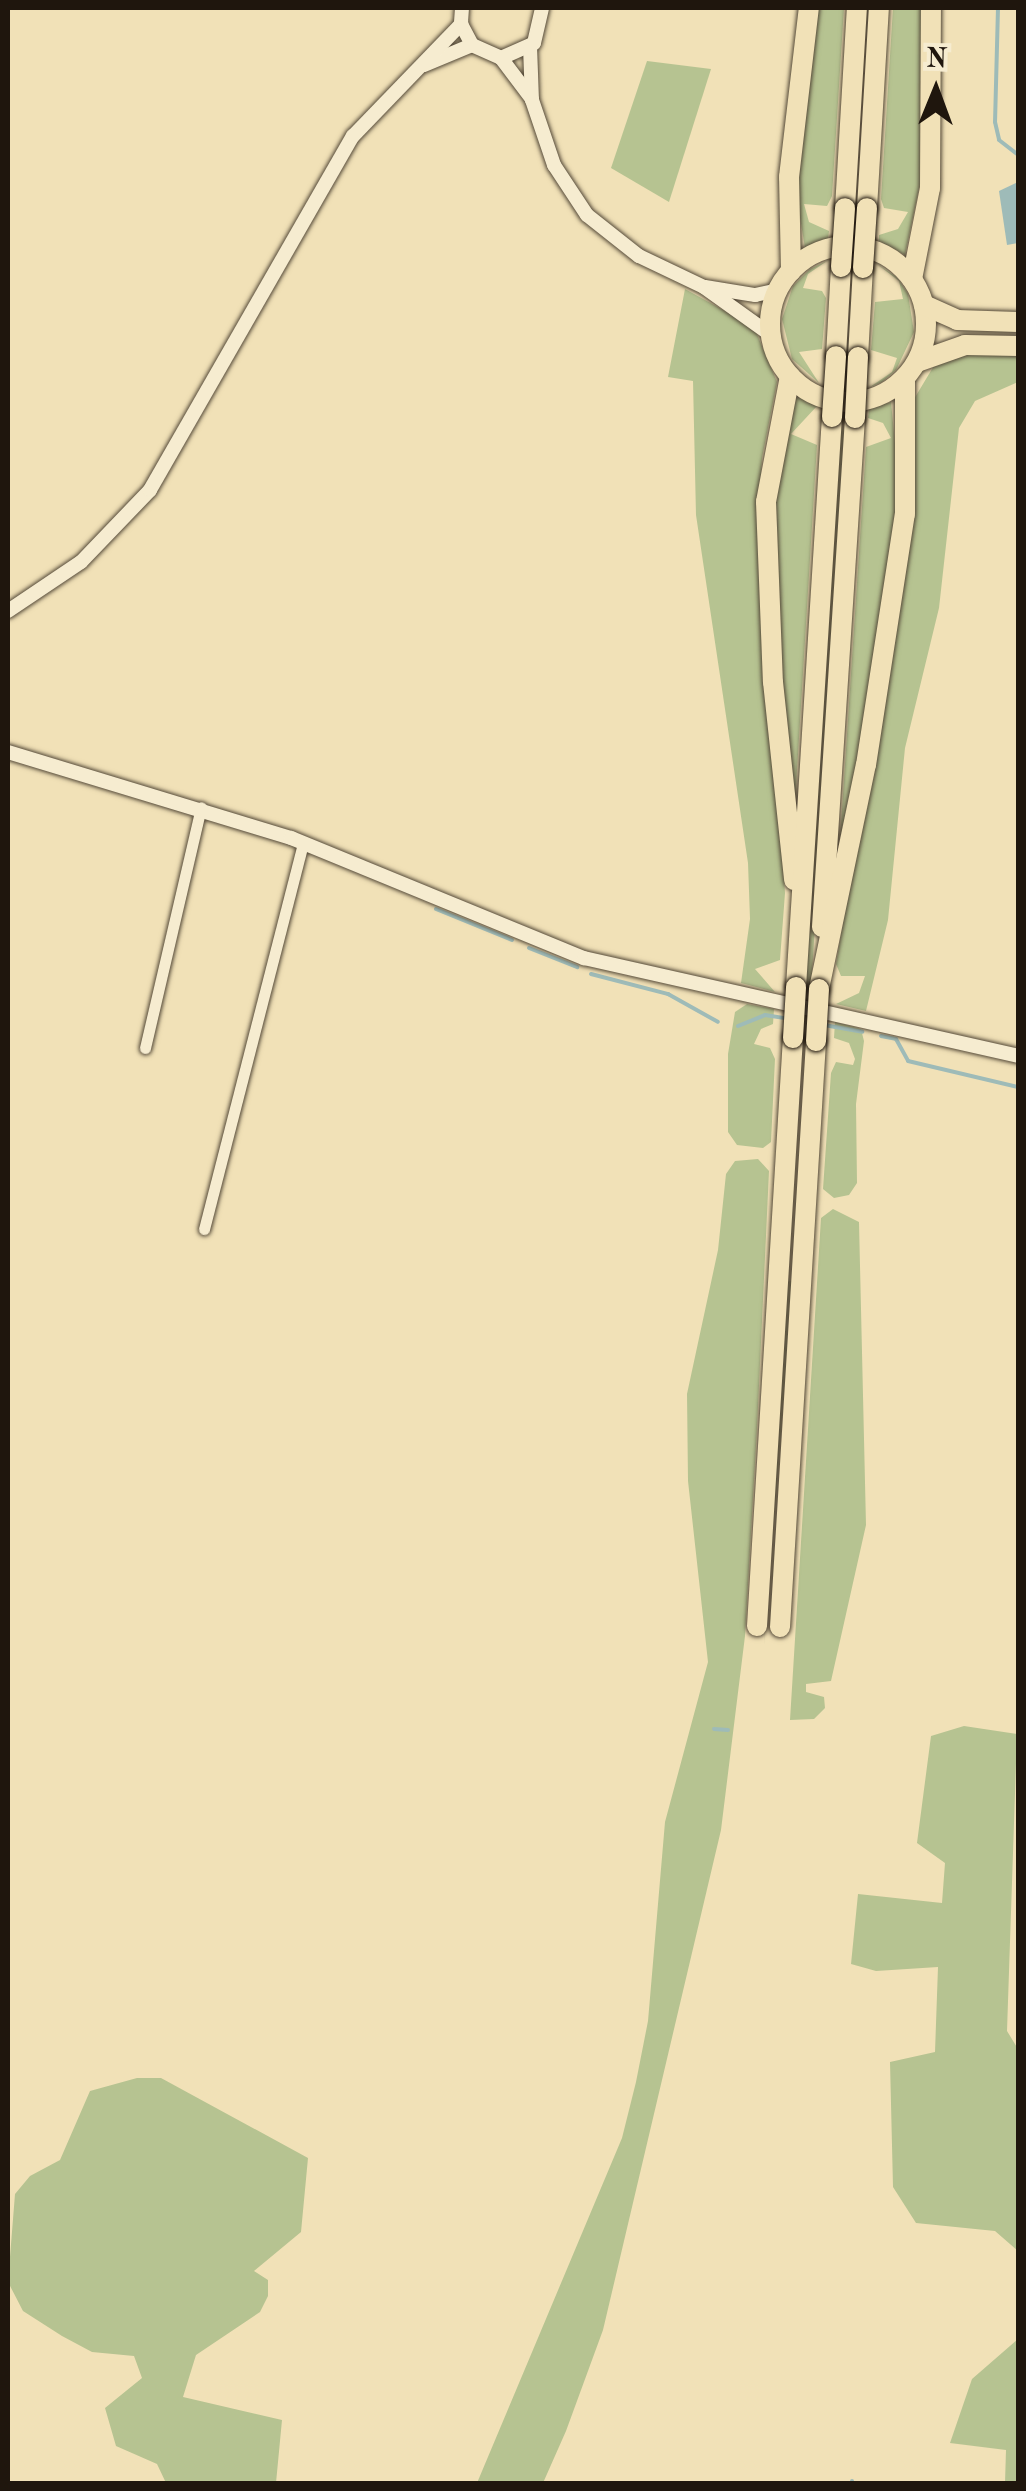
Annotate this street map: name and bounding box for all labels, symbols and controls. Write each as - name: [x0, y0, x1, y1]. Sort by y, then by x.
- north arrow: [886, 40, 986, 140]
- text: N: [926, 46, 947, 74]

